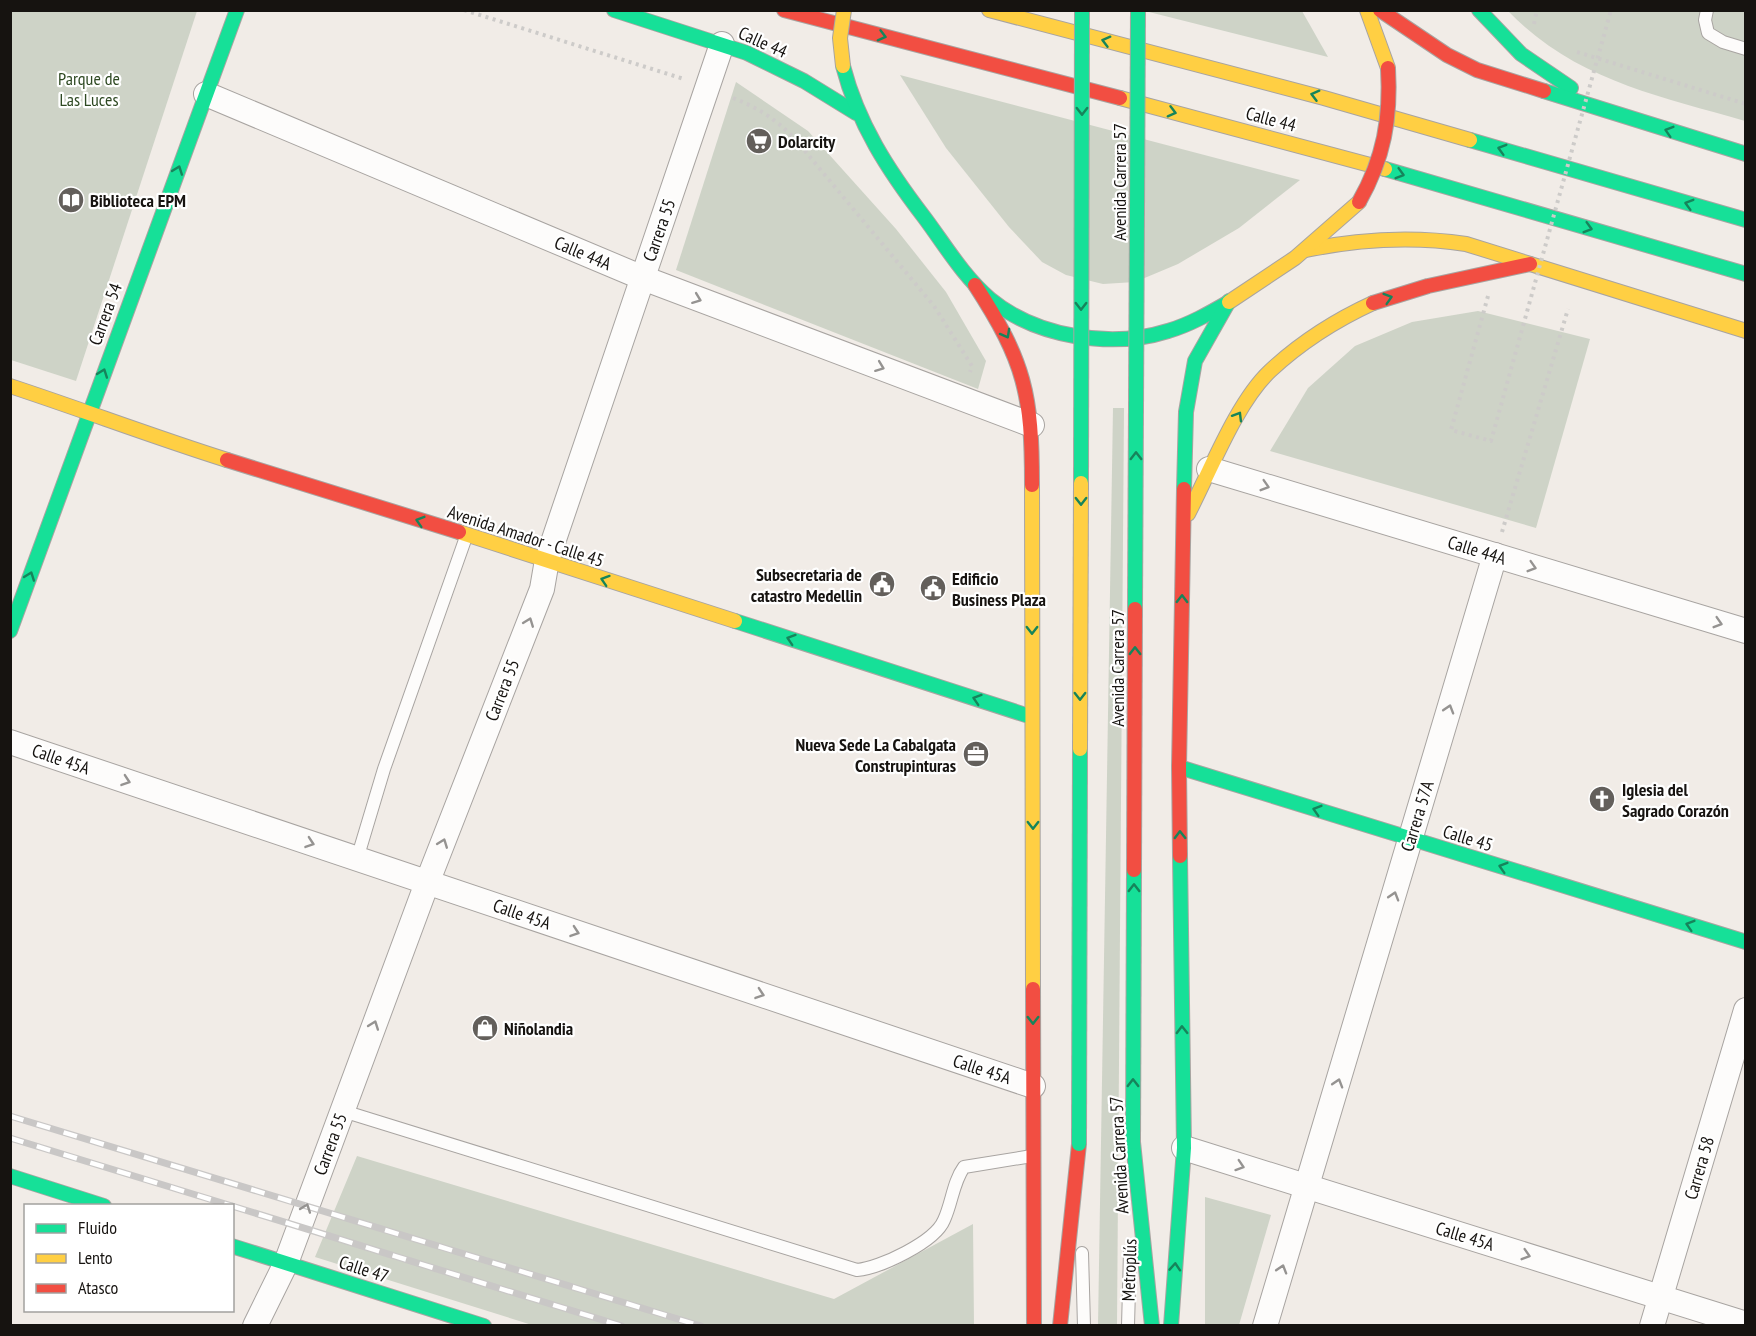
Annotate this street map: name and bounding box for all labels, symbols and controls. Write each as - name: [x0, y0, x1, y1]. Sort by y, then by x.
- street label: Calle 44: [735, 21, 791, 63]
- one-way arrow: [876, 29, 886, 41]
- one-way arrow: [1101, 35, 1111, 48]
- park label: Parque de Las Luces: [58, 67, 120, 111]
- one-way arrow: [1310, 90, 1320, 103]
- street label: Calle 44: [1243, 101, 1299, 137]
- one-way arrow: [1167, 104, 1177, 117]
- one-way arrow: [1076, 106, 1088, 115]
- street label: Avenida Carrera 57: [1108, 123, 1131, 241]
- supermarket icon: Dolarcity: [744, 126, 774, 156]
- one-way arrow: [1664, 126, 1675, 138]
- place label: Dolarcity: [778, 130, 836, 153]
- one-way arrow: [1497, 144, 1508, 156]
- one-way arrow: [170, 165, 183, 176]
- one-way arrow: [1395, 167, 1405, 179]
- library icon: Biblioteca EPM: [56, 185, 86, 215]
- place label: Biblioteca EPM: [90, 189, 186, 212]
- street label: Carrera 55: [638, 196, 680, 264]
- one-way arrow: [1684, 198, 1694, 211]
- one-way arrow: [1582, 221, 1593, 233]
- street label: Calle 44A: [551, 231, 615, 275]
- street label: Carrera 54: [83, 280, 127, 348]
- one-way arrow: [692, 291, 702, 304]
- one-way arrow: [1382, 293, 1393, 305]
- one-way arrow: [1075, 301, 1088, 310]
- one-way arrow: [999, 328, 1010, 339]
- one-way arrow: [874, 360, 885, 373]
- one-way arrow: [95, 368, 108, 379]
- one-way arrow: [1231, 412, 1243, 422]
- one-way arrow: [1130, 452, 1142, 461]
- one-way arrow: [1259, 479, 1270, 491]
- one-way arrow: [1075, 496, 1087, 505]
- street label: Avenida Amador - Calle 45: [445, 500, 607, 572]
- one-way arrow: [415, 515, 426, 528]
- street label: Calle 44A: [1445, 530, 1509, 570]
- one-way arrow: [1526, 559, 1537, 572]
- place label: Subsecretaria de catastro Medellin: [751, 563, 862, 607]
- place label: Edificio Business Plaza: [952, 567, 1046, 611]
- public building icon: Subsecretaria de catastro Medellin: [867, 569, 897, 599]
- one-way arrow: [23, 571, 36, 582]
- public building icon: Edificio Business Plaza: [918, 573, 948, 603]
- one-way arrow: [600, 575, 611, 587]
- one-way arrow: [1176, 594, 1188, 603]
- street label: Avenida Carrera 57: [1106, 609, 1129, 727]
- one-way arrow: [1712, 616, 1723, 628]
- one-way arrow: [522, 617, 534, 628]
- one-way arrow: [1026, 625, 1038, 634]
- one-way arrow: [786, 634, 797, 646]
- one-way arrow: [1129, 647, 1141, 656]
- street label: Carrera 55: [480, 656, 524, 724]
- one-way arrow: [1074, 691, 1086, 700]
- one-way arrow: [972, 693, 983, 706]
- one-way arrow: [1442, 704, 1454, 715]
- place label: Nueva Sede La Cabalgata Construpinturas: [795, 733, 956, 777]
- street label: Calle 45A: [29, 738, 93, 780]
- office icon: Nueva Sede La Cabalgata Construpinturas: [961, 739, 991, 769]
- one-way arrow: [120, 773, 131, 786]
- street label: Carrera 57A: [1395, 777, 1439, 854]
- place label: Iglesia del Sagrado Corazón: [1622, 778, 1729, 822]
- church icon: Iglesia del Sagrado Corazón: [1587, 784, 1617, 814]
- one-way arrow: [1312, 805, 1323, 817]
- one-way arrow: [1027, 820, 1039, 829]
- street label: Calle 45: [1440, 820, 1496, 856]
- one-way arrow: [1174, 831, 1186, 840]
- one-way arrow: [304, 836, 315, 849]
- one-way arrow: [435, 838, 448, 848]
- one-way arrow: [1498, 862, 1509, 875]
- one-way arrow: [1128, 884, 1140, 893]
- one-way arrow: [1387, 891, 1399, 902]
- street label: Calle 45A: [490, 893, 554, 935]
- one-way arrow: [1685, 920, 1696, 932]
- one-way arrow: [569, 925, 580, 938]
- one-way arrow: [754, 987, 765, 1000]
- shop icon: Niñolandia: [470, 1013, 500, 1043]
- one-way arrow: [1027, 1015, 1039, 1024]
- place label: Niñolandia: [504, 1017, 573, 1040]
- one-way arrow: [367, 1020, 380, 1031]
- one-way arrow: [1176, 1026, 1188, 1035]
- street label: Calle 45A: [950, 1049, 1014, 1089]
- one-way arrow: [1331, 1078, 1343, 1089]
- one-way arrow: [1127, 1079, 1139, 1088]
- street label: Avenida Carrera 57: [1104, 1096, 1134, 1214]
- street label: Carrera 55: [308, 1110, 352, 1178]
- street label: Carrera 58: [1679, 1134, 1719, 1202]
- one-way arrow: [1234, 1159, 1244, 1171]
- one-way arrow: [299, 1203, 312, 1214]
- legend: [24, 1204, 234, 1312]
- text: Fluido: [78, 1216, 117, 1239]
- street label: Calle 45A: [1433, 1216, 1497, 1256]
- street label: Metroplús: [1116, 1238, 1142, 1302]
- text: Lento: [78, 1246, 113, 1269]
- one-way arrow: [1520, 1248, 1531, 1261]
- street label: Calle 47: [336, 1250, 392, 1288]
- one-way arrow: [1168, 1263, 1181, 1272]
- one-way arrow: [1275, 1265, 1287, 1275]
- text: Atasco: [78, 1276, 119, 1299]

